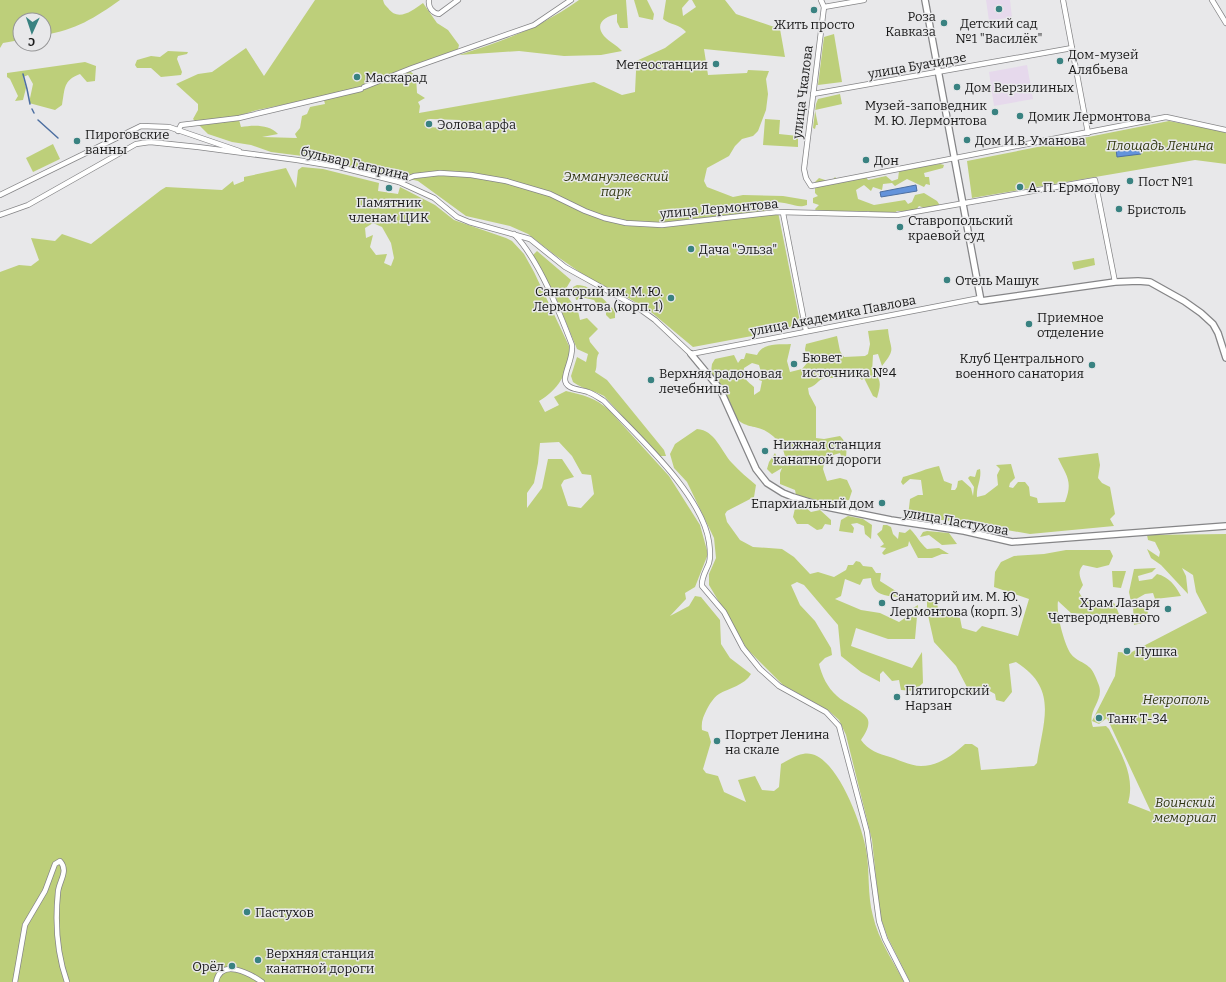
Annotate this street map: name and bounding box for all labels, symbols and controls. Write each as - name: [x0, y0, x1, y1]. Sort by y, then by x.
- marker: Детский сад №1 "Василёк": [994, 4, 1004, 14]
- marker: Жить просто: [809, 5, 819, 15]
- place label: Роза Кавказа: [885, 9, 936, 39]
- north arrow: [12, 12, 52, 52]
- place label: Детский сад №1 "Василёк": [955, 16, 1043, 46]
- place label: Жить просто: [773, 17, 855, 32]
- marker: Роза Кавказа: [939, 18, 949, 28]
- text: С: [28, 35, 35, 48]
- street label: улица Чкалова: [789, 44, 816, 141]
- place label: Дом-музей Алябьева: [1068, 47, 1139, 77]
- street label: улица Буачидзе: [866, 49, 968, 82]
- marker: Дом-музей Алябьева: [1055, 56, 1065, 66]
- place label: Метеостанция: [616, 57, 708, 72]
- marker: Метеостанция: [711, 59, 721, 69]
- place label: Маскарад: [365, 70, 427, 85]
- marker: Маскарад: [352, 72, 362, 82]
- place label: Дом Верзилиных: [965, 80, 1074, 95]
- marker: Дом Верзилиных: [952, 82, 962, 92]
- place label: Музей-заповедник М. Ю. Лермонтова: [865, 98, 987, 128]
- marker: Музей-заповедник М. Ю. Лермонтова: [990, 107, 1000, 117]
- place label: Домик Лермонтова: [1028, 109, 1151, 124]
- marker: Домик Лермонтова: [1015, 111, 1025, 121]
- place label: Эолова арфа: [437, 117, 516, 132]
- marker: Эолова арфа: [424, 119, 434, 129]
- place label: Пироговские ванны: [85, 127, 169, 157]
- place label: Дом И.В. Уманова: [975, 133, 1086, 148]
- marker: Дом И.В. Уманова: [962, 135, 972, 145]
- marker: Пироговские ванны: [72, 136, 82, 146]
- park label: Площадь Ленина: [1106, 138, 1214, 153]
- street label: бульвар Гагарина: [299, 144, 411, 183]
- place label: Дон: [874, 153, 899, 168]
- marker: Дон: [861, 155, 871, 165]
- park label: Эммануэлевский парк: [563, 169, 669, 199]
- place label: Пост №1: [1138, 174, 1194, 189]
- marker: Пост №1: [1125, 176, 1135, 186]
- place label: А. П. Ермолову: [1028, 180, 1120, 195]
- marker: А. П. Ермолову: [1015, 182, 1025, 192]
- marker: Памятник членам ЦИК: [384, 183, 394, 193]
- place label: Памятник членам ЦИК: [348, 195, 430, 225]
- street label: улица Лермонтова: [658, 196, 779, 221]
- place label: Бристоль: [1127, 202, 1186, 217]
- marker: Бристоль: [1114, 204, 1124, 214]
- place label: Ставропольский краевой суд: [908, 213, 1013, 243]
- marker: Ставропольский краевой суд: [895, 222, 905, 232]
- place label: Дача "Эльза": [699, 242, 777, 257]
- marker: Дача "Эльза": [686, 244, 696, 254]
- place label: Отель Машук: [955, 273, 1040, 288]
- marker: Отель Машук: [942, 275, 952, 285]
- place label: Санаторий им. М. Ю. Лермонтова (корп. 1): [533, 284, 663, 314]
- street label: улица Академика Павлова: [748, 292, 917, 339]
- marker: Санаторий им. М. Ю. Лермонтова (корп. 1): [666, 293, 676, 303]
- place label: Приемное отделение: [1037, 310, 1104, 340]
- marker: Приемное отделение: [1024, 319, 1034, 329]
- place label: Бювет источника №4: [802, 350, 897, 380]
- place label: Клуб Центрального военного санатория: [955, 351, 1084, 381]
- marker: Бювет источника №4: [789, 359, 799, 369]
- marker: Клуб Центрального военного санатория: [1087, 360, 1097, 370]
- place label: Верхняя радоновая лечебница: [659, 366, 782, 396]
- marker: Верхняя радоновая лечебница: [646, 375, 656, 385]
- place label: Нижная станция канатной дороги: [773, 437, 882, 467]
- marker: Нижная станция канатной дороги: [760, 446, 770, 456]
- place label: Епархиальный дом: [751, 496, 874, 511]
- marker: Епархиальный дом: [877, 498, 887, 508]
- street label: улица Пастухова: [901, 505, 1010, 538]
- place label: Санаторий им. М. Ю. Лермонтова (корп. 3): [890, 589, 1022, 619]
- place label: Храм Лазаря Четверодневного: [1048, 595, 1160, 625]
- marker: Санаторий им. М. Ю. Лермонтова (корп. 3): [877, 598, 887, 608]
- marker: Храм Лазаря Четверодневного: [1163, 604, 1173, 614]
- place label: Пушка: [1135, 644, 1177, 659]
- marker: Пушка: [1122, 646, 1132, 656]
- place label: Пятигорский Нарзан: [905, 683, 990, 713]
- marker: Пятигорский Нарзан: [892, 692, 902, 702]
- park label: Некрополь: [1142, 692, 1210, 707]
- place label: Танк Т-34: [1107, 711, 1168, 726]
- marker: Танк Т-34: [1094, 713, 1104, 723]
- place label: Портрет Ленина на скале: [725, 727, 829, 757]
- marker: Портрет Ленина на скале: [712, 736, 722, 746]
- park label: Воинский мемориал: [1152, 795, 1217, 825]
- place label: Пастухов: [255, 905, 314, 920]
- marker: Пастухов: [242, 907, 252, 917]
- place label: Верхняя станция канатной дороги: [266, 946, 375, 976]
- marker: Верхняя станция канатной дороги: [253, 955, 263, 965]
- place label: Орёл: [192, 959, 224, 974]
- marker: Орёл: [227, 961, 237, 971]

